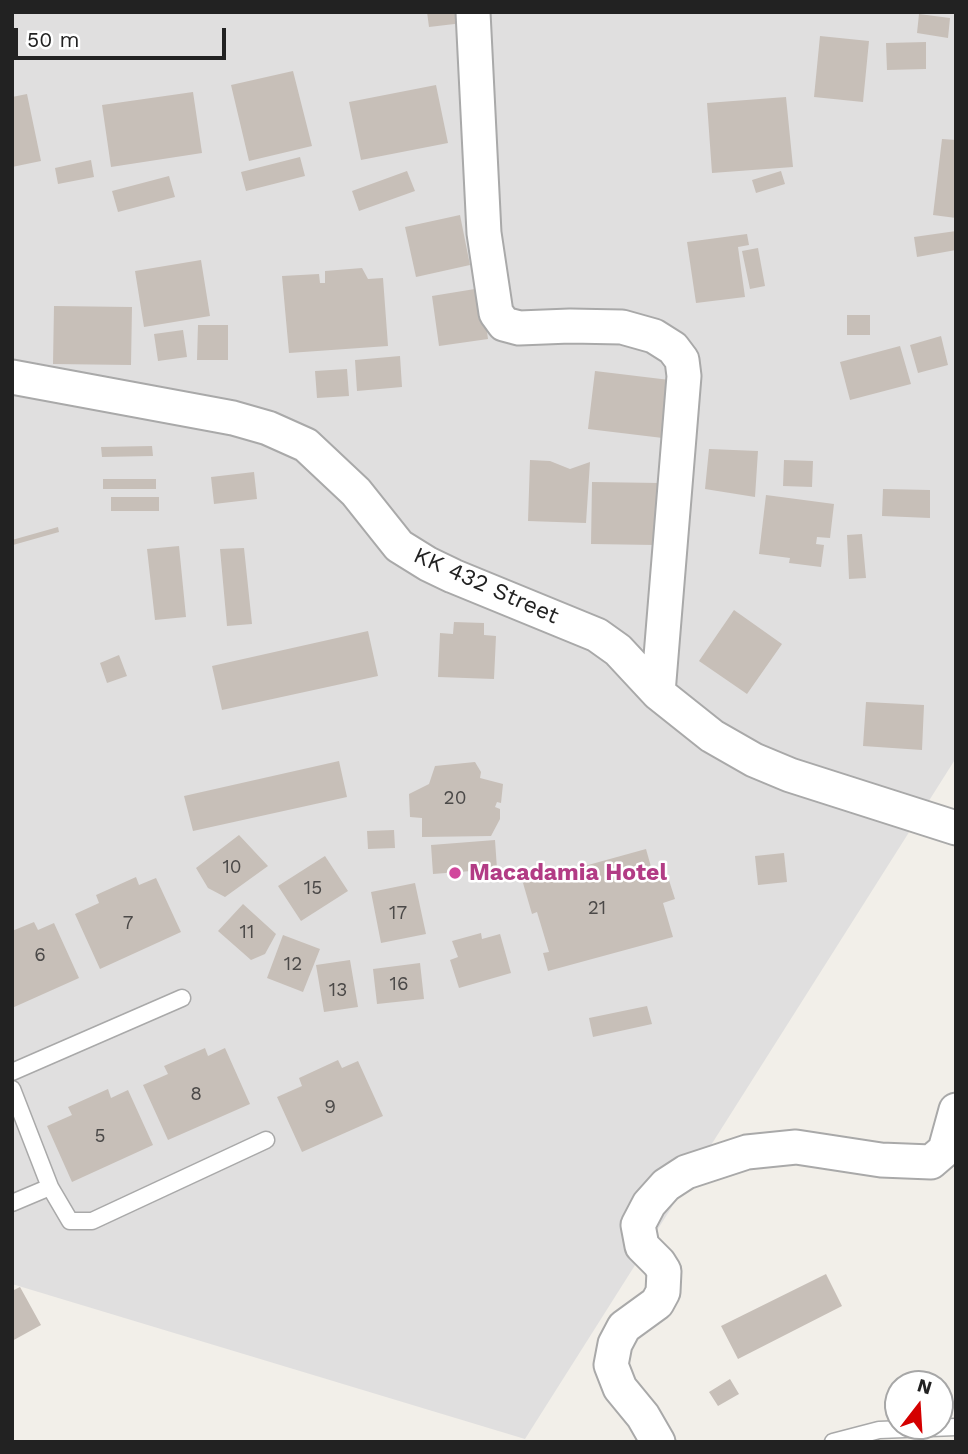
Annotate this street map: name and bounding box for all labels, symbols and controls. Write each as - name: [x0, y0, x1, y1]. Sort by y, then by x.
- scale bar: [18, 14, 229, 58]
- text: 50 m: [27, 27, 79, 52]
- street label: KK 432 Street: [409, 542, 563, 630]
- house number: 20: [444, 787, 466, 809]
- house number: 10: [222, 856, 242, 878]
- place label: Macadamia Hotel: [469, 859, 667, 887]
- marker: Macadamia Hotel: [447, 865, 463, 881]
- house number: 15: [304, 877, 322, 899]
- house number: 21: [588, 897, 606, 919]
- house number: 17: [389, 902, 407, 924]
- house number: 7: [123, 912, 133, 934]
- house number: 11: [240, 921, 254, 943]
- house number: 6: [34, 944, 46, 966]
- house number: 12: [284, 953, 302, 975]
- house number: 16: [390, 973, 408, 995]
- house number: 13: [329, 979, 347, 1001]
- house number: 8: [190, 1083, 202, 1105]
- house number: 9: [324, 1096, 336, 1118]
- house number: 5: [94, 1125, 106, 1147]
- north arrow: [884, 1370, 954, 1440]
- text: N: [915, 1373, 935, 1399]

